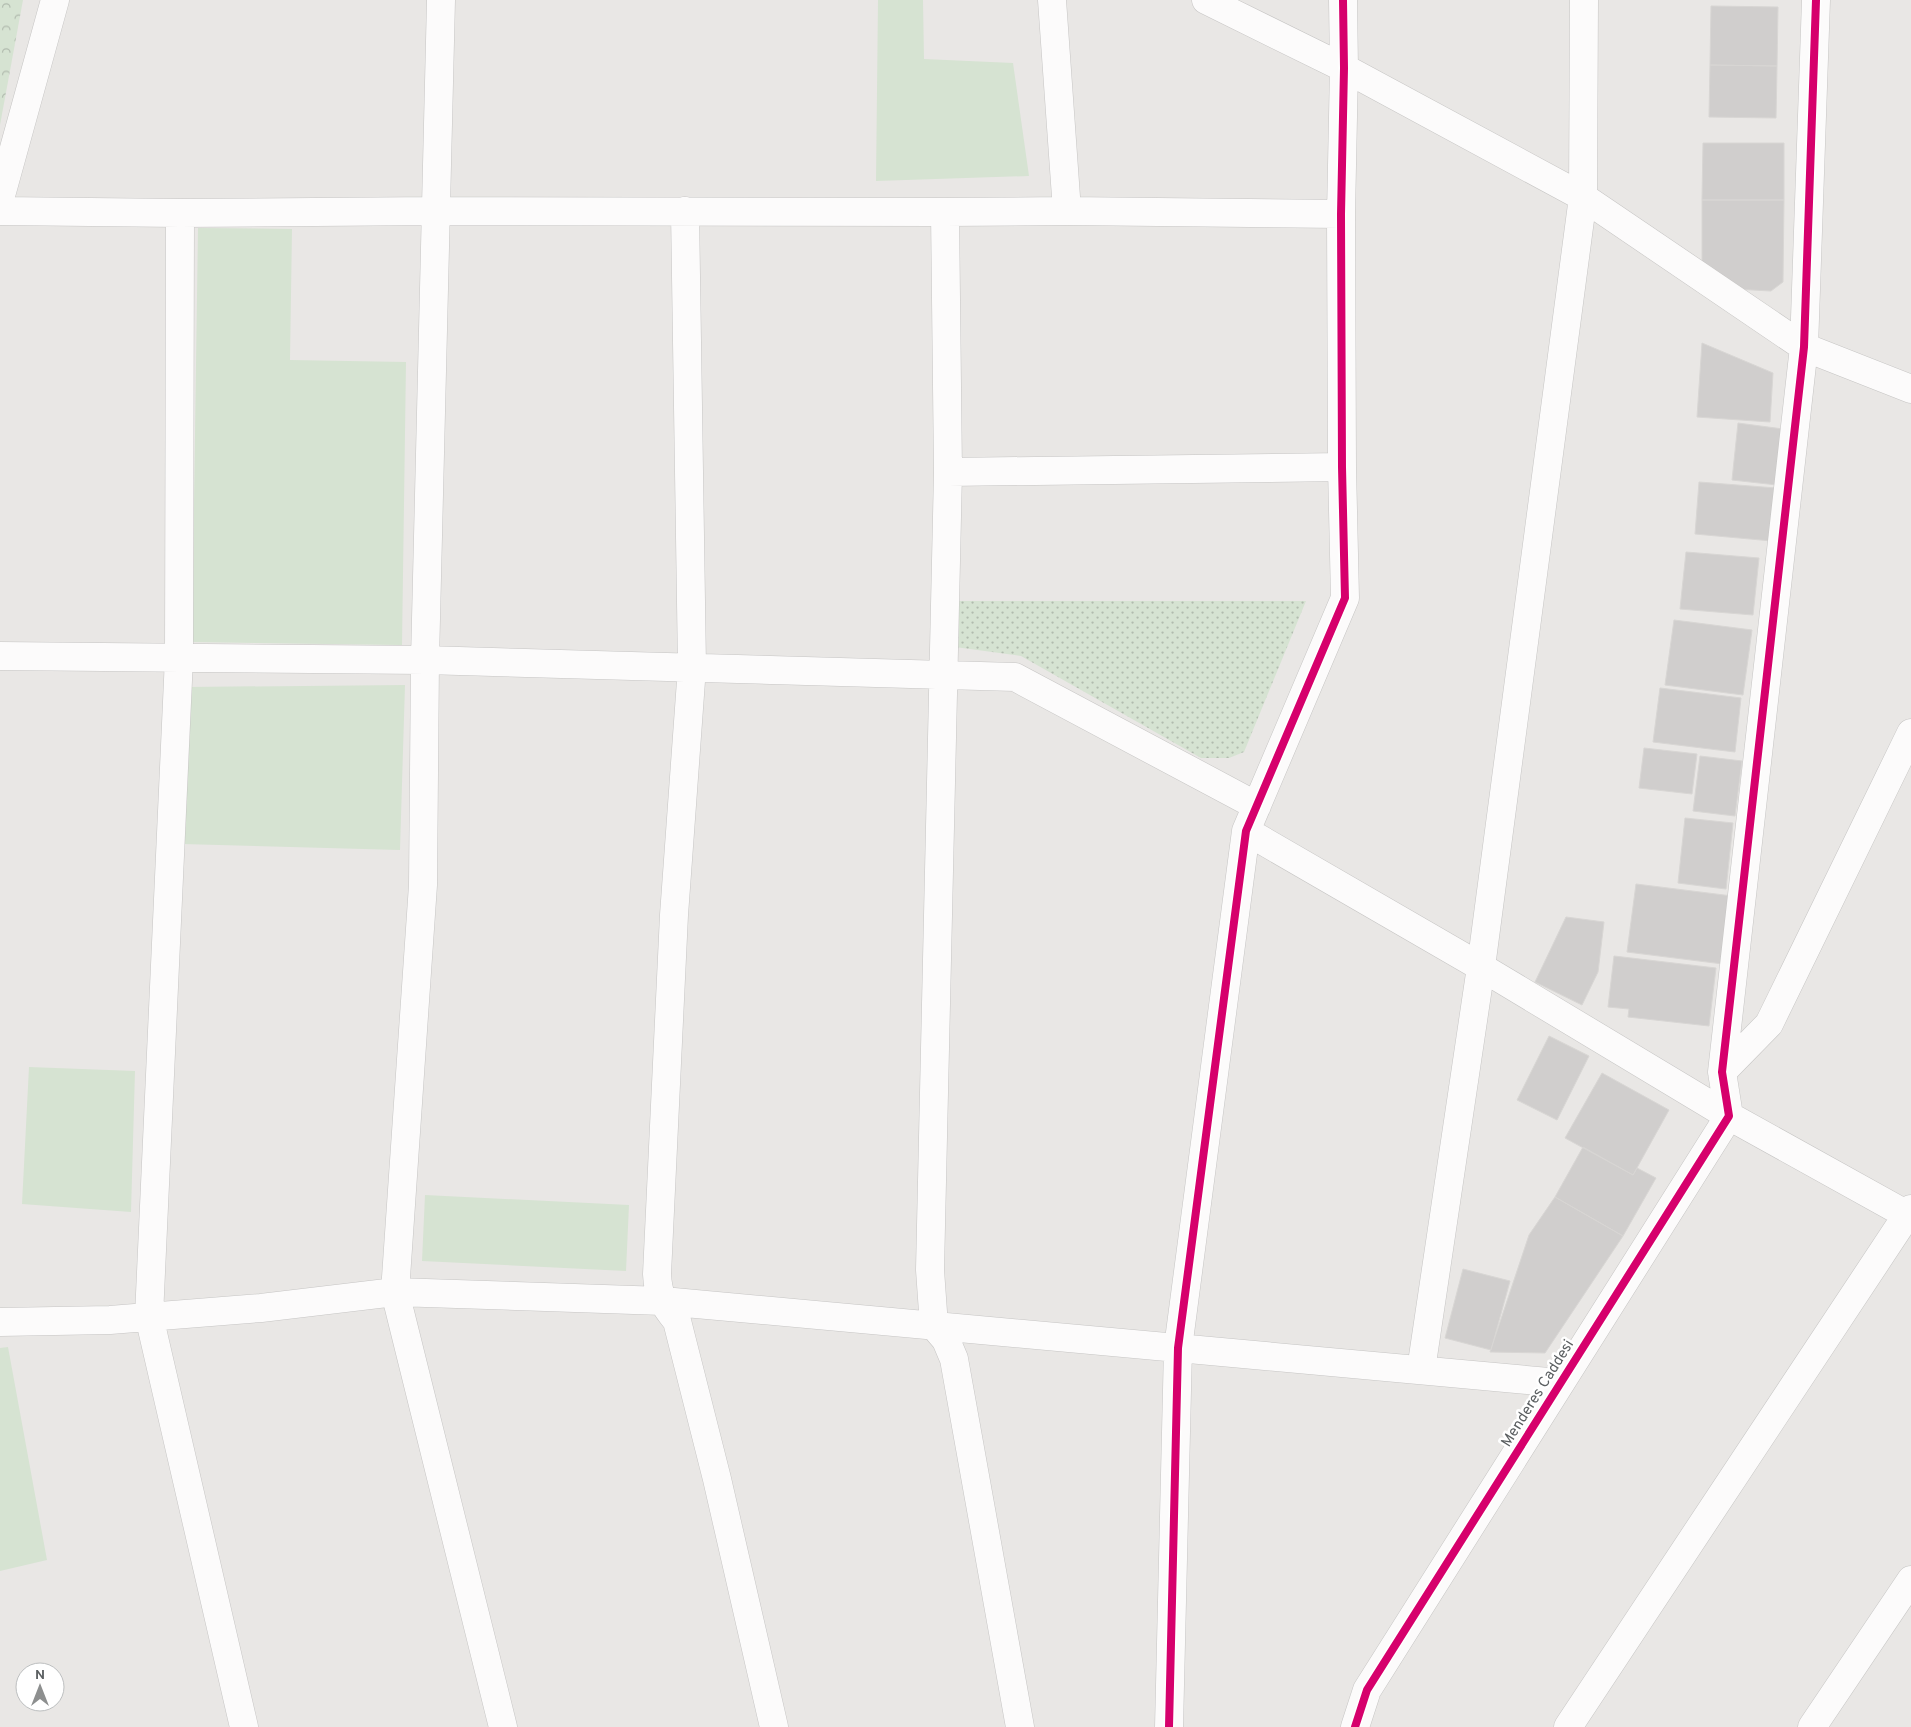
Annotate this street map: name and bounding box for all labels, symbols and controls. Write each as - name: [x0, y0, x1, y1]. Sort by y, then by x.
- street label: Menderes Caddesi: [1498, 1337, 1579, 1451]
- north arrow: [15, 1662, 65, 1712]
- text: N: [35, 1667, 45, 1684]

